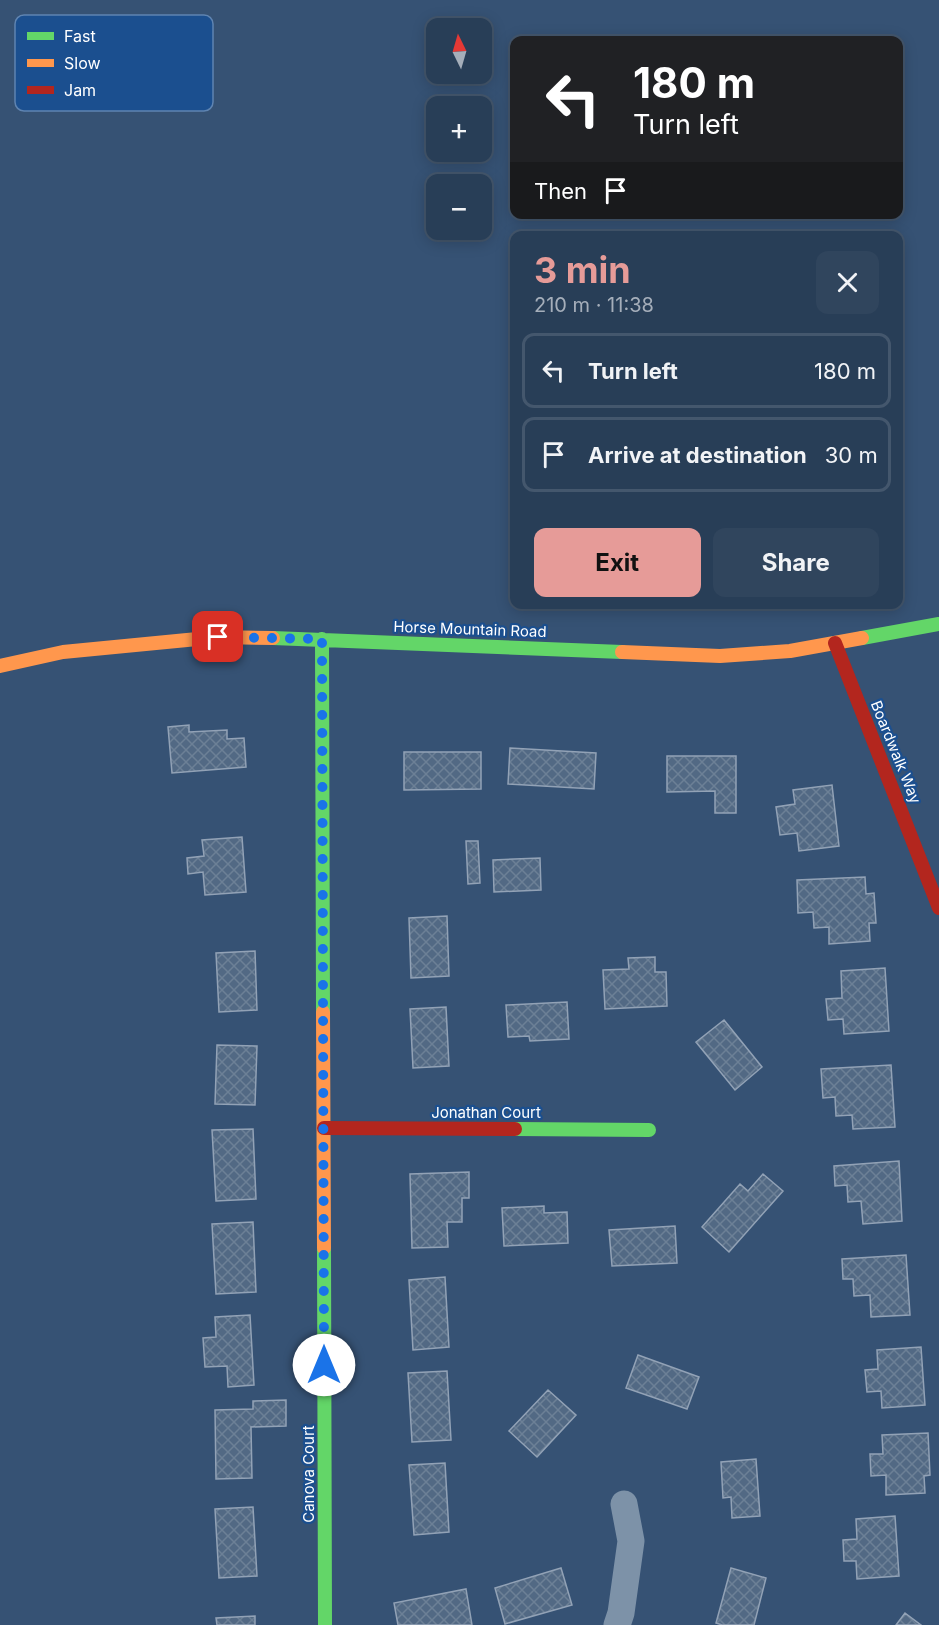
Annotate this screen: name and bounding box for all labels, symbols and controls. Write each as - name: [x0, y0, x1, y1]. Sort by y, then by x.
- legend: [15, 15, 213, 111]
- north arrow: [426, 18, 492, 84]
- map controls: [426, 18, 492, 240]
- text: Fast: [64, 26, 96, 46]
- text: Slow: [64, 53, 101, 73]
- text: 180 m: [633, 57, 755, 108]
- icon: left: [534, 60, 612, 138]
- text: Jam: [64, 80, 96, 100]
- button: +: [426, 96, 492, 162]
- text: Turn left: [633, 108, 739, 141]
- button: −: [426, 174, 492, 240]
- icon: arrive: [599, 174, 632, 207]
- text: Then: [534, 178, 587, 204]
- text: 3 min: [534, 248, 631, 292]
- button: close: [816, 251, 879, 314]
- text: 210 m · 11:38: [534, 293, 654, 317]
- icon: left: [537, 354, 570, 387]
- text: Turn left: [588, 358, 678, 384]
- text: 180 m: [814, 358, 876, 384]
- icon: arrive: [537, 438, 570, 471]
- text: Arrive at destination: [588, 442, 807, 468]
- text: 30 m: [825, 442, 878, 468]
- button: Exit: [534, 528, 701, 597]
- button: Share: [713, 528, 879, 597]
- pin: [192, 611, 243, 662]
- street label: Horse Mountain Road: [393, 617, 547, 641]
- icon: arrive: [201, 620, 234, 653]
- street label: Boardwalk Way: [867, 698, 926, 807]
- street label: Jonathan Court: [431, 1103, 541, 1122]
- position arrow: [292, 1333, 356, 1397]
- street label: Canova Court: [299, 1425, 318, 1523]

